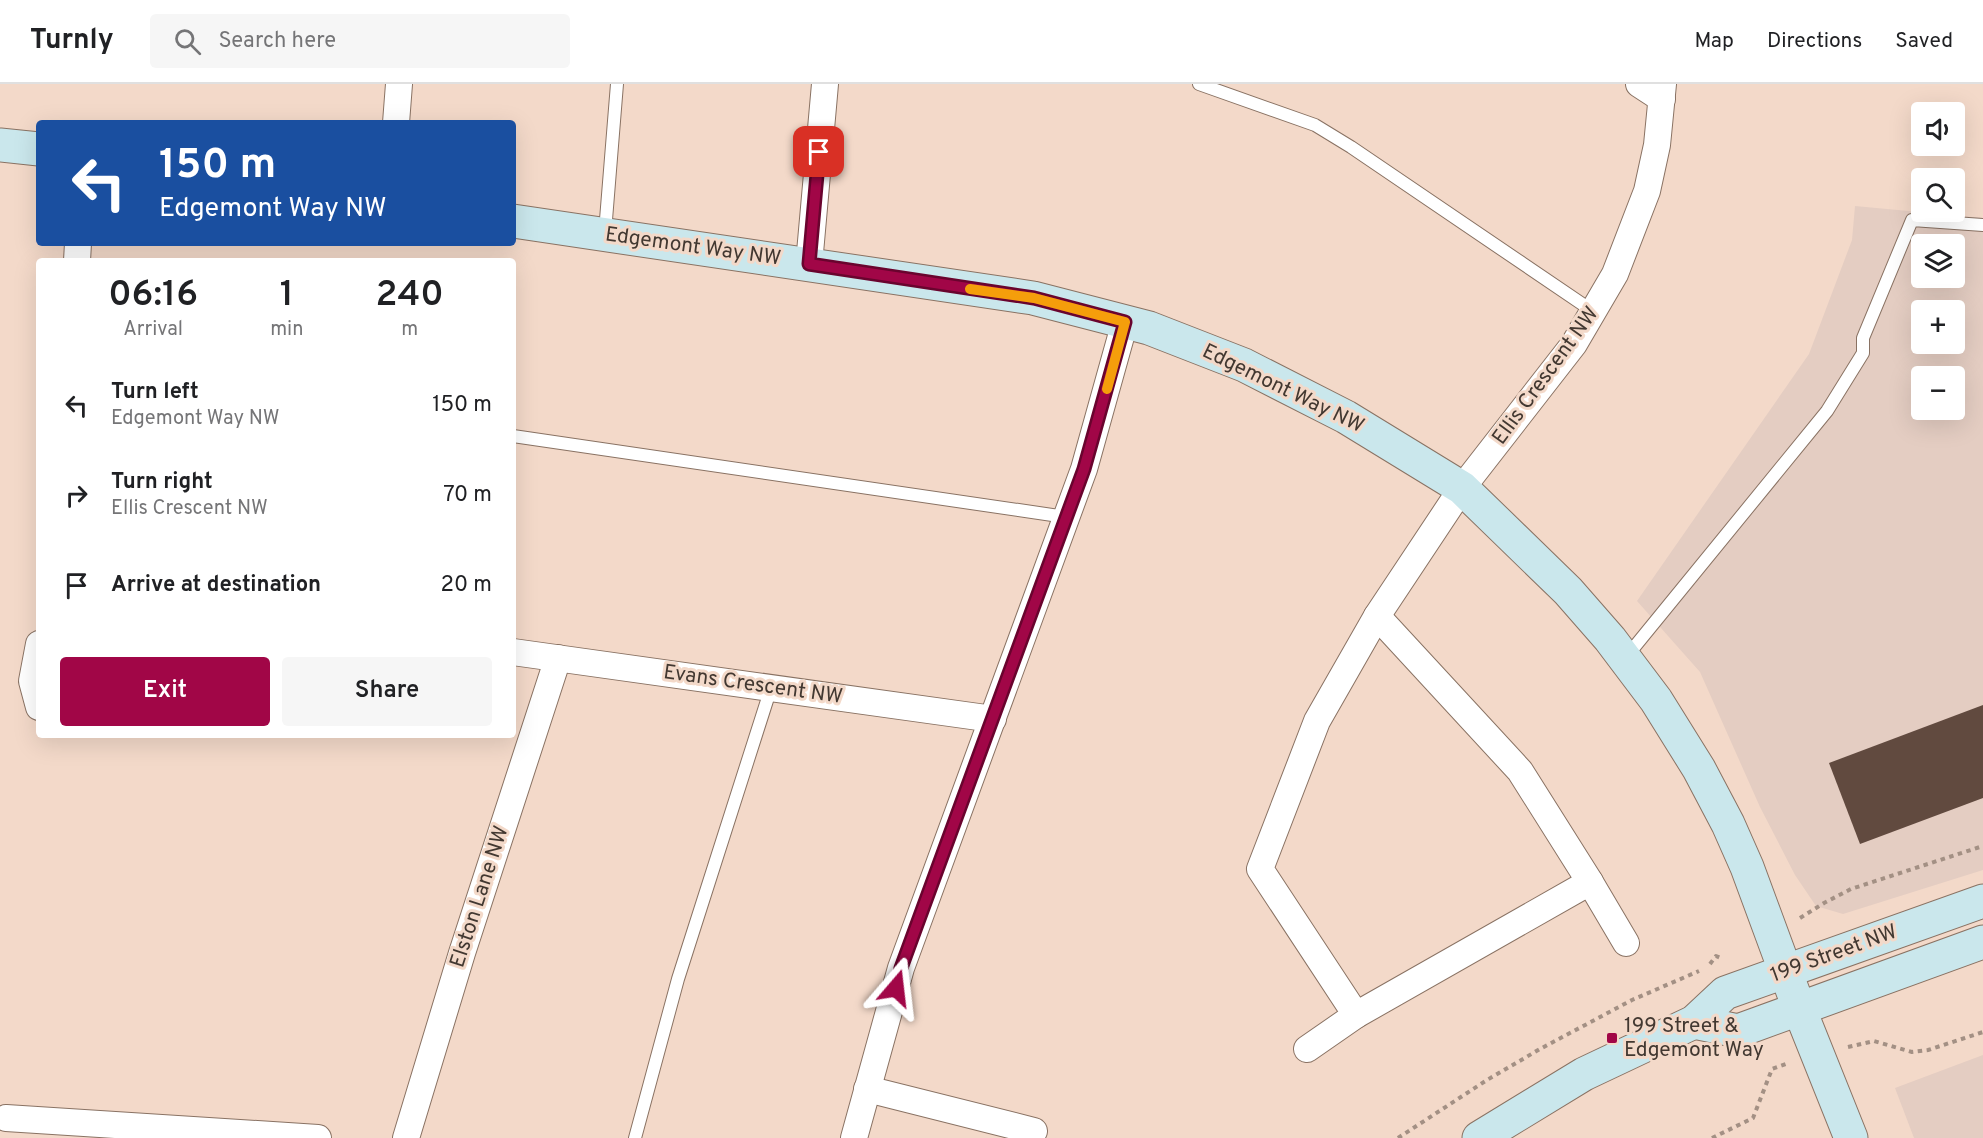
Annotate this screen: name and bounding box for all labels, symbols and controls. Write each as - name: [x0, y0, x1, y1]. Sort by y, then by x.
- search box: [150, 14, 570, 68]
- text: Turnly: [30, 23, 114, 59]
- icon: search: [171, 25, 204, 58]
- text: Search here: [219, 28, 336, 55]
- text: Map: [1694, 28, 1734, 55]
- text: Directions: [1767, 28, 1862, 55]
- text: Saved: [1895, 28, 1953, 55]
- map controls: [1911, 102, 1965, 420]
- button: sound: [1911, 102, 1965, 156]
- pin: [793, 126, 844, 177]
- icon: arrive: [802, 135, 835, 168]
- text: 150 m: [159, 140, 276, 193]
- icon: left: [60, 144, 138, 222]
- button: search: [1911, 168, 1965, 222]
- text: Edgemont Way NW: [159, 192, 387, 226]
- street label: Edgemont Way NW: [603, 221, 783, 273]
- button: layers: [1911, 234, 1965, 288]
- text: 06:16: [108, 273, 198, 319]
- text: 1: [280, 273, 294, 319]
- text: 240: [376, 273, 444, 319]
- button: +: [1911, 300, 1965, 354]
- street label: Ellis Crescent NW: [1487, 302, 1605, 450]
- text: Arrival: [123, 317, 183, 343]
- text: min: [270, 317, 303, 343]
- text: m: [401, 317, 418, 343]
- street label: Edgemont Way NW: [1198, 338, 1368, 440]
- button: −: [1911, 366, 1965, 420]
- text: Turn left: [111, 379, 199, 406]
- icon: left: [60, 389, 93, 422]
- text: 150 m: [432, 392, 492, 419]
- text: Edgemont Way NW: [111, 406, 280, 432]
- text: Turn right: [111, 469, 213, 496]
- icon: right: [60, 479, 93, 512]
- text: 70 m: [443, 482, 492, 509]
- text: Ellis Crescent NW: [111, 496, 268, 522]
- icon: arrive: [60, 569, 93, 602]
- text: Arrive at destination: [111, 572, 321, 599]
- text: 20 m: [441, 572, 492, 599]
- button: Exit: [60, 657, 270, 726]
- button: Share: [282, 657, 492, 726]
- street label: Evans Crescent NW: [662, 659, 844, 711]
- street label: Elston Lane NW: [444, 823, 516, 971]
- street label: 199 Street NW: [1767, 919, 1901, 989]
- position arrow: [864, 956, 928, 1020]
- place label: 199 Street & Edgemont Way: [1624, 1013, 1764, 1064]
- marker: 199 Street & Edgemont Way: [1605, 1031, 1619, 1045]

